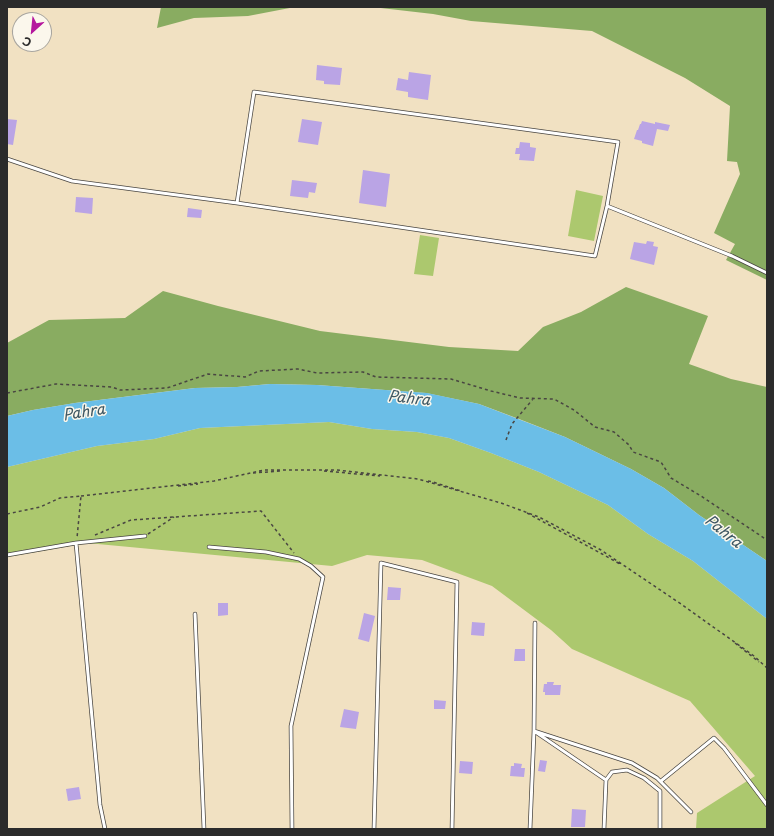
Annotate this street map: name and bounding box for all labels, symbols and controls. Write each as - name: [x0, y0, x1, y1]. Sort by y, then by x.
- north arrow: [12, 12, 52, 52]
- text: С: [19, 33, 34, 52]
- water label: Pahra: [387, 388, 431, 410]
- water label: Pahra: [62, 401, 106, 425]
- water label: Pahra: [701, 512, 745, 552]

